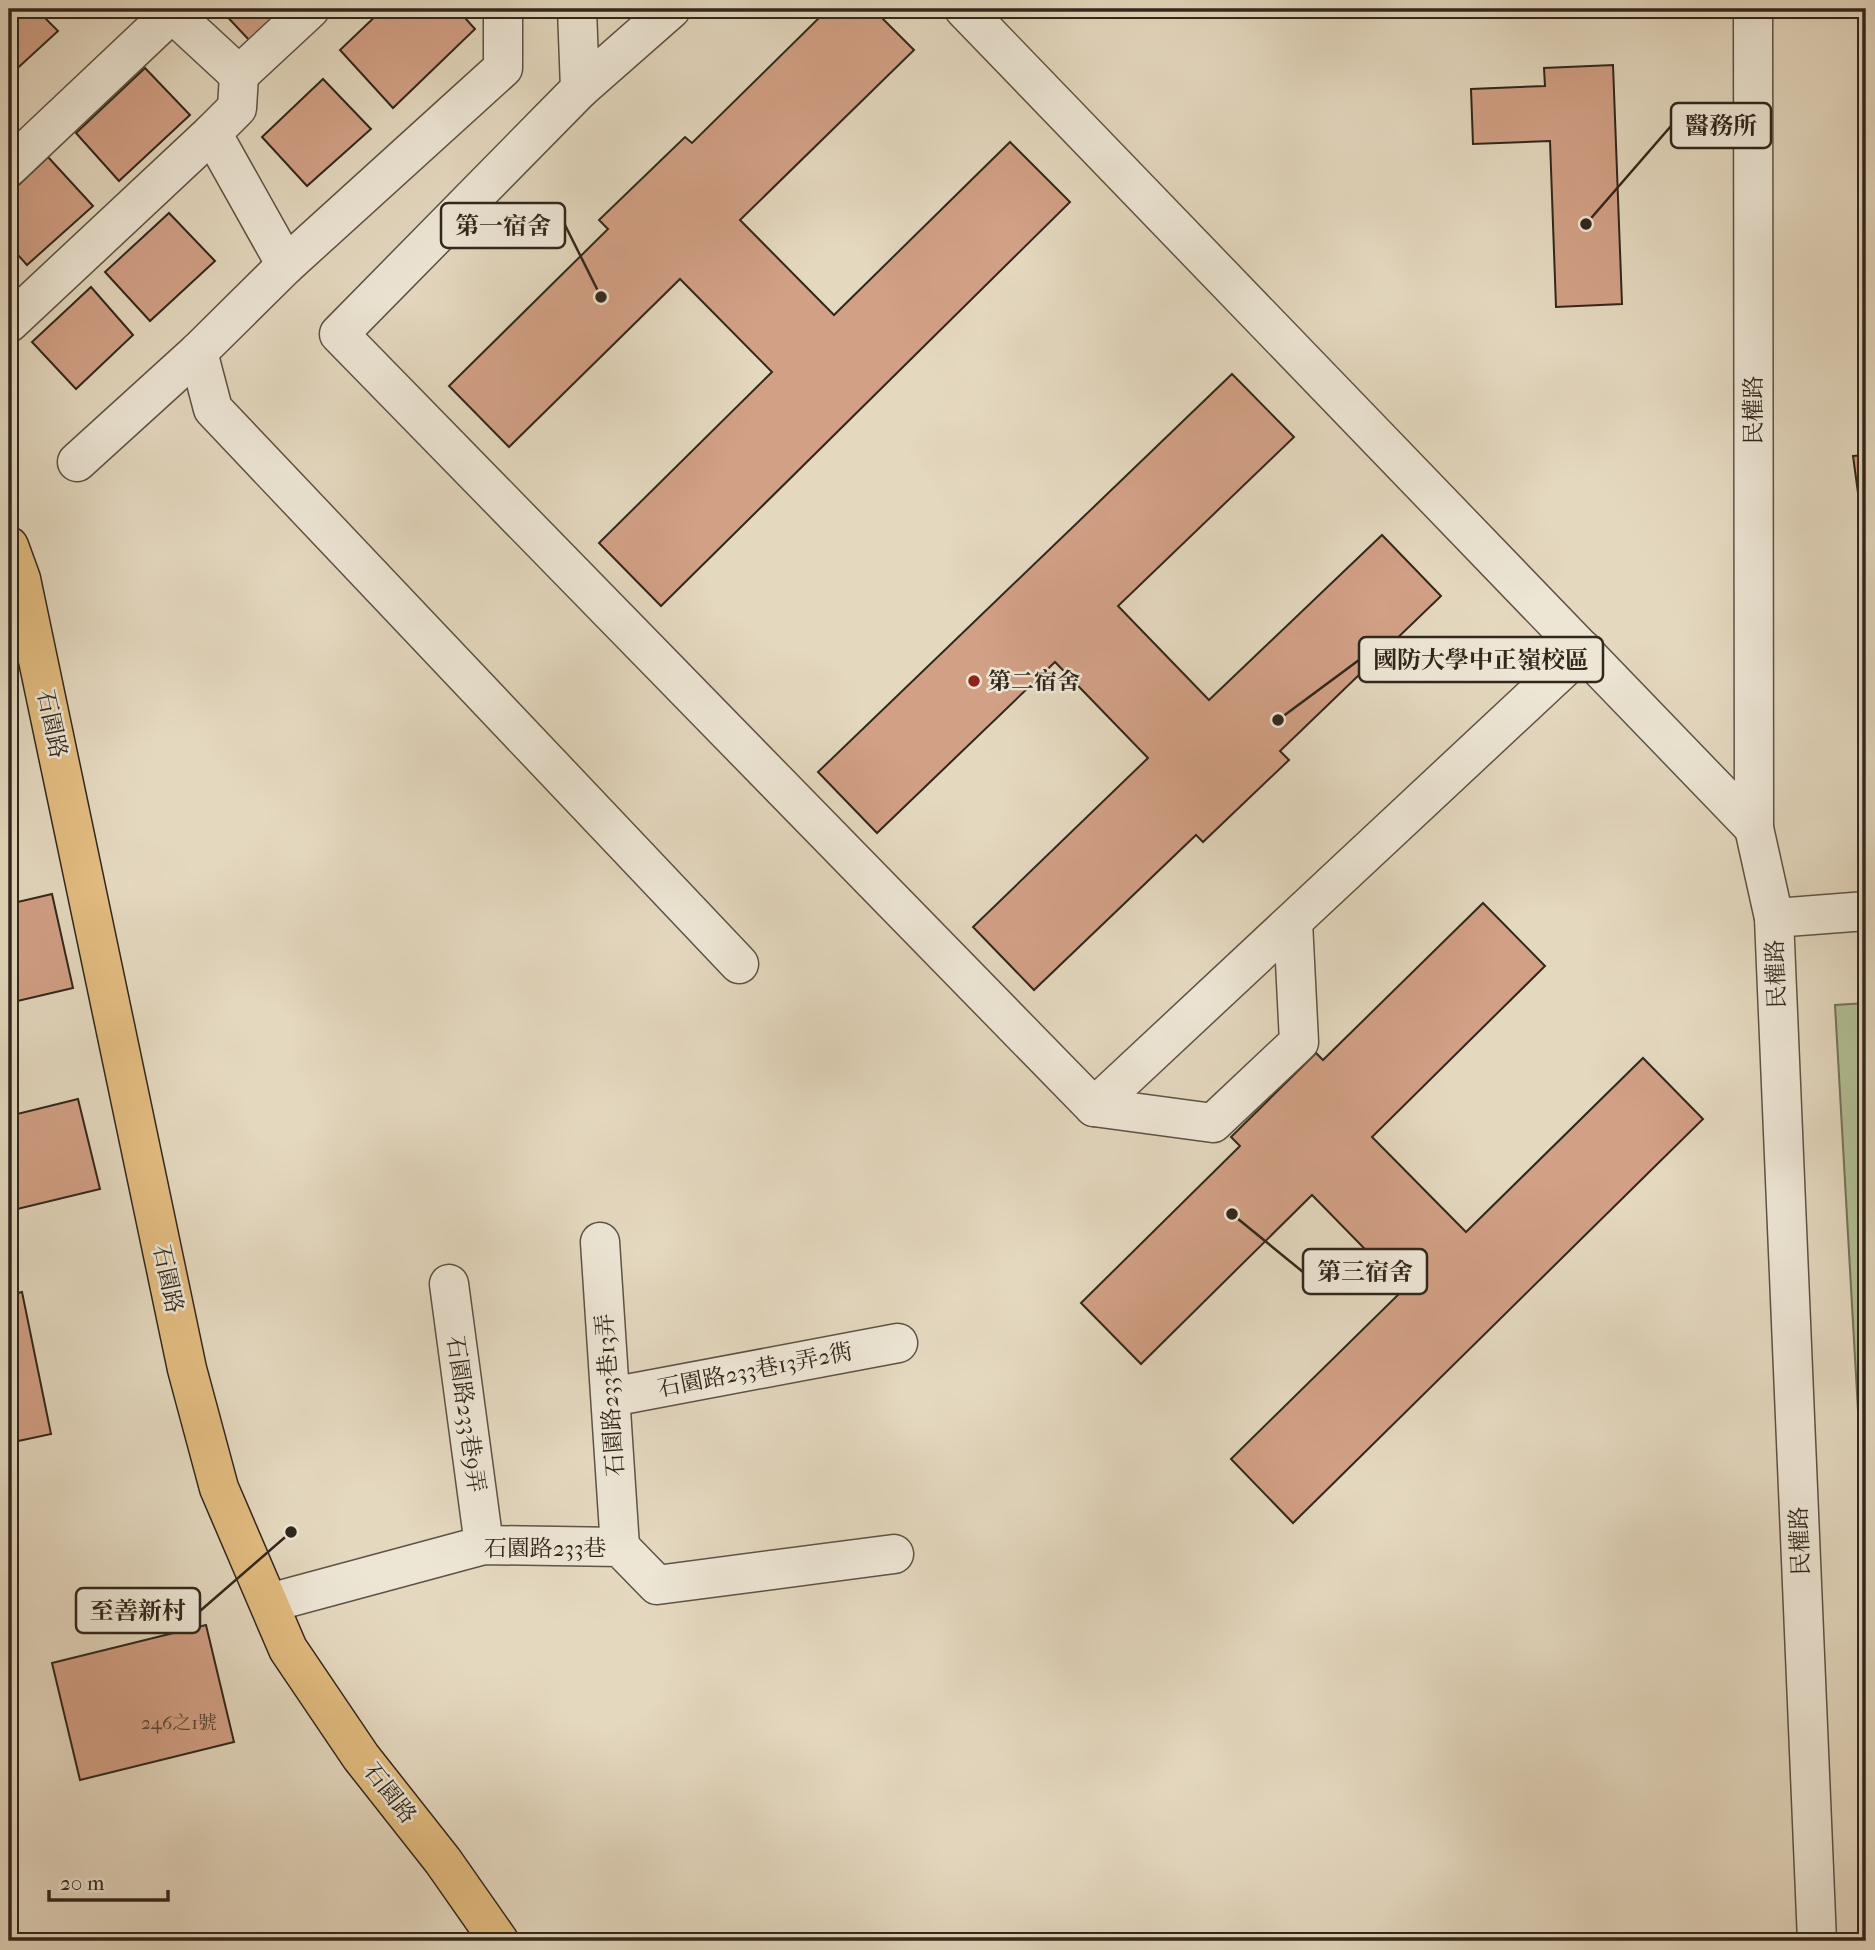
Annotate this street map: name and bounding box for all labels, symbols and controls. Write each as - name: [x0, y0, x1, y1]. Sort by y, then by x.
- callout: 醫務所: [1671, 103, 1771, 148]
- text: 醫務所: [1685, 112, 1757, 140]
- callout: 第一宿舍: [441, 203, 565, 248]
- text: 第一宿舍: [455, 212, 551, 240]
- street label: 民權路: [1740, 376, 1767, 445]
- callout: 國防大學中正嶺校區: [1359, 637, 1603, 682]
- text: 國防大學中正嶺校區: [1373, 646, 1589, 674]
- place label: 第二宿舍: [988, 668, 1080, 695]
- marker: 第二宿舍: [966, 673, 982, 689]
- street label: 石園路: [32, 687, 72, 761]
- street label: 民權路: [1761, 939, 1791, 1009]
- street label: 石園路: [148, 1242, 188, 1316]
- callout: 第三宿舍: [1303, 1249, 1427, 1294]
- text: 第三宿舍: [1317, 1258, 1413, 1286]
- street label: 石園路233巷13弄: [591, 1313, 629, 1477]
- street label: 石園路233巷9弄: [442, 1334, 490, 1494]
- street label: 石園路233巷13弄2衖: [655, 1338, 855, 1402]
- street label: 民權路: [1785, 1506, 1815, 1576]
- street label: 石園路233巷: [484, 1535, 606, 1562]
- callout: 至善新村: [76, 1588, 200, 1633]
- text: 至善新村: [90, 1597, 186, 1625]
- house number: 246之1號: [141, 1712, 217, 1734]
- street label: 石園路: [358, 1758, 422, 1828]
- scale bar: [49, 1859, 168, 1903]
- text: 20 m: [60, 1871, 105, 1895]

